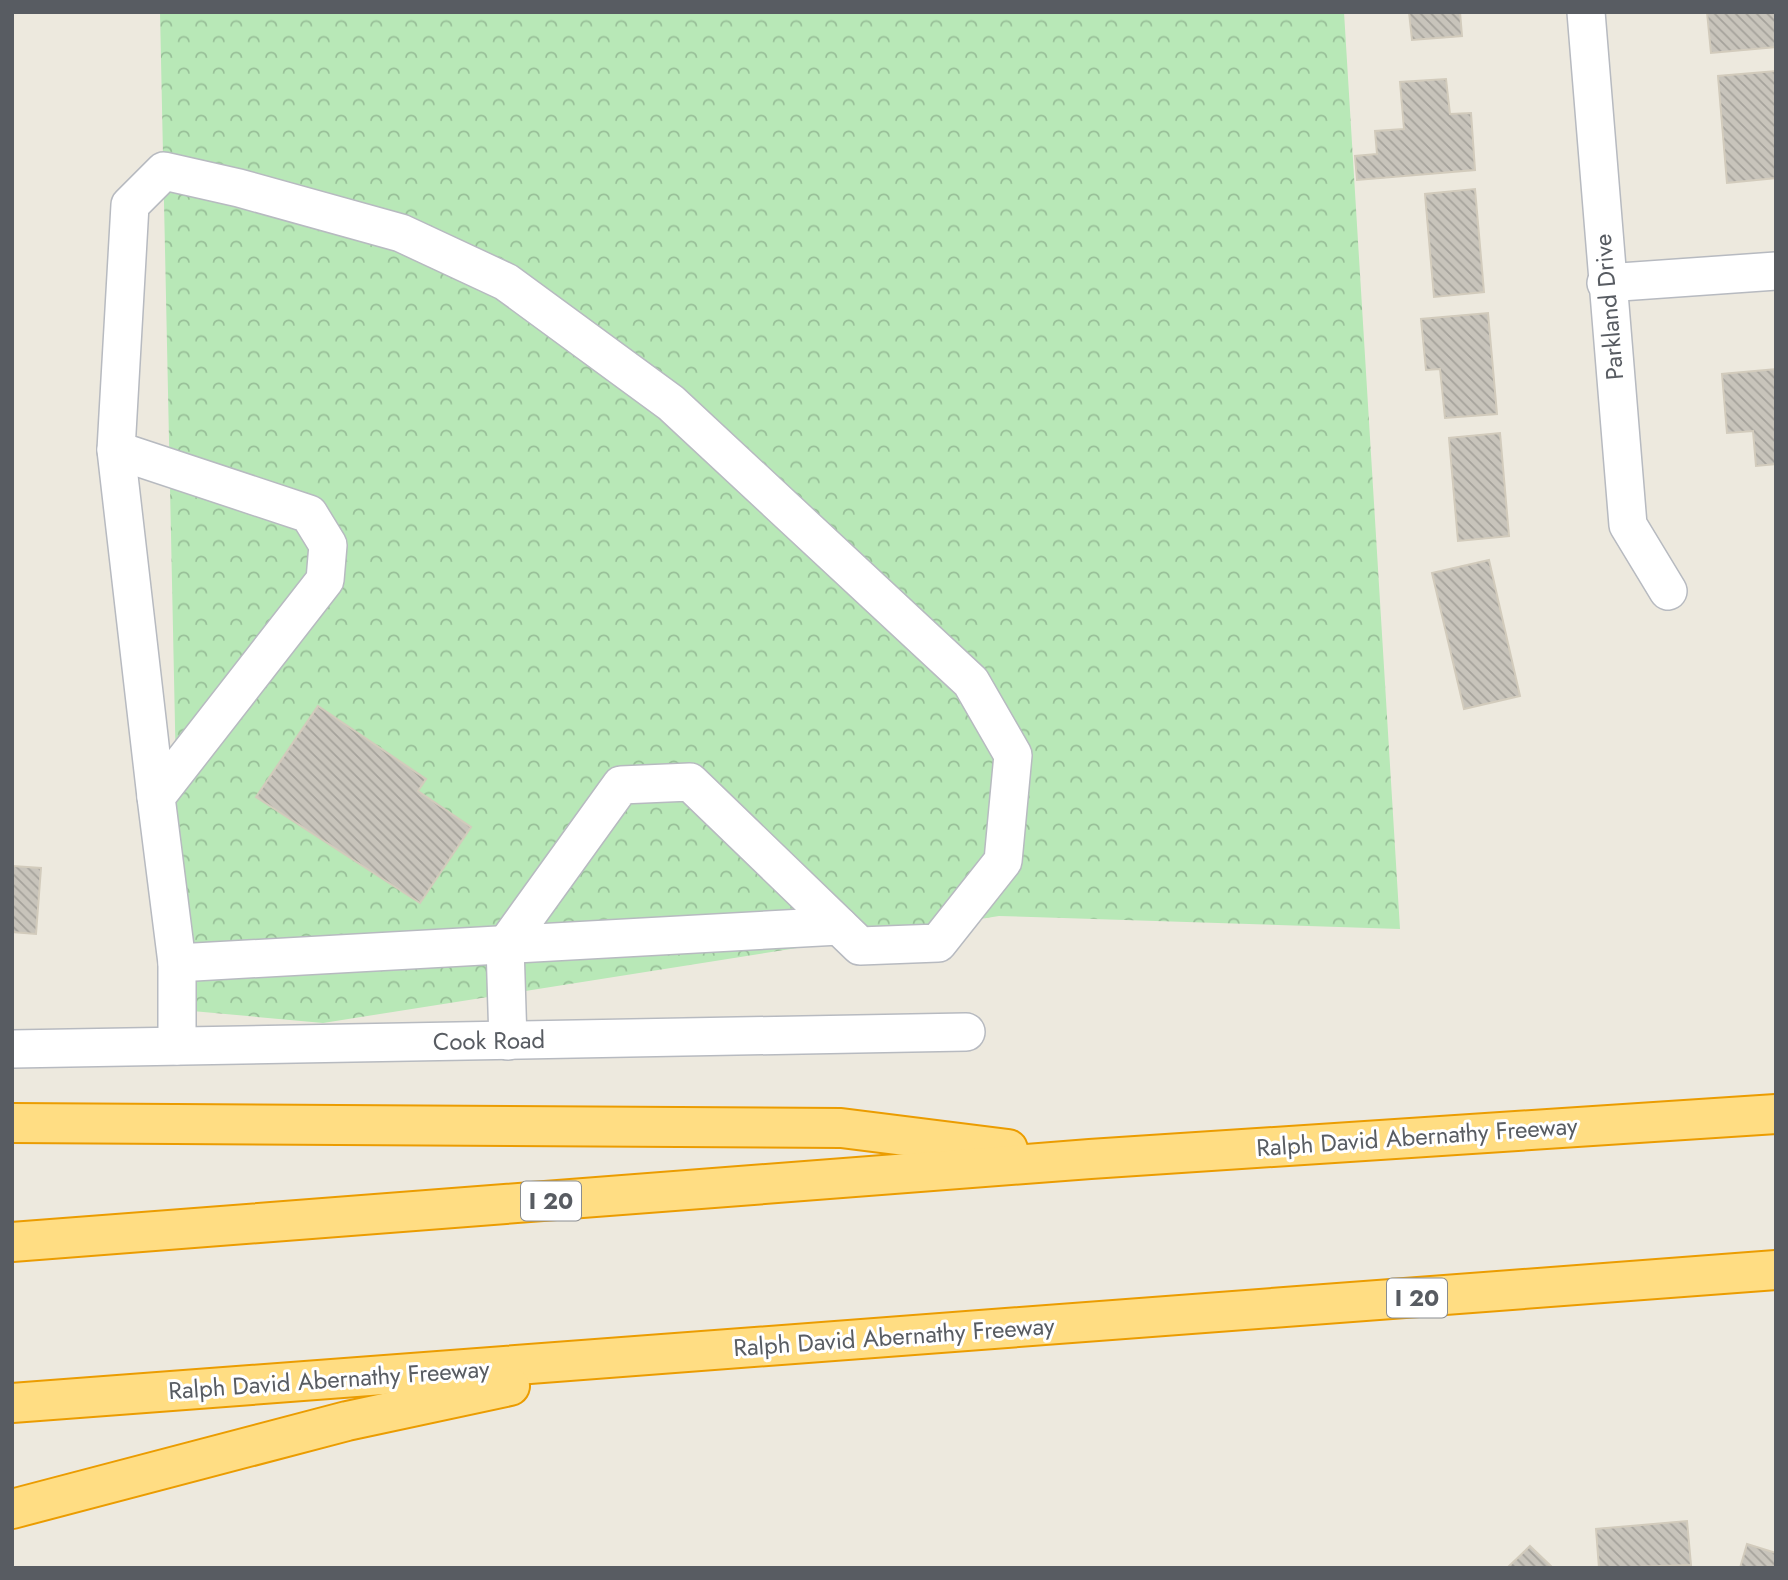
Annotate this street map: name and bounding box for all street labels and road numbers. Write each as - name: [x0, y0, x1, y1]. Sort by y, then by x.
- street label: Parkland Drive: [1585, 232, 1632, 382]
- street label: Cook Road: [433, 1022, 545, 1059]
- street label: Ralph David Abernathy Freeway: [1255, 1108, 1579, 1165]
- road number: I 20: [521, 1182, 581, 1220]
- road number: I 20: [1387, 1278, 1447, 1317]
- street label: Ralph David Abernathy Freeway: [732, 1308, 1056, 1365]
- street label: Ralph David Abernathy Freeway: [167, 1351, 491, 1408]

